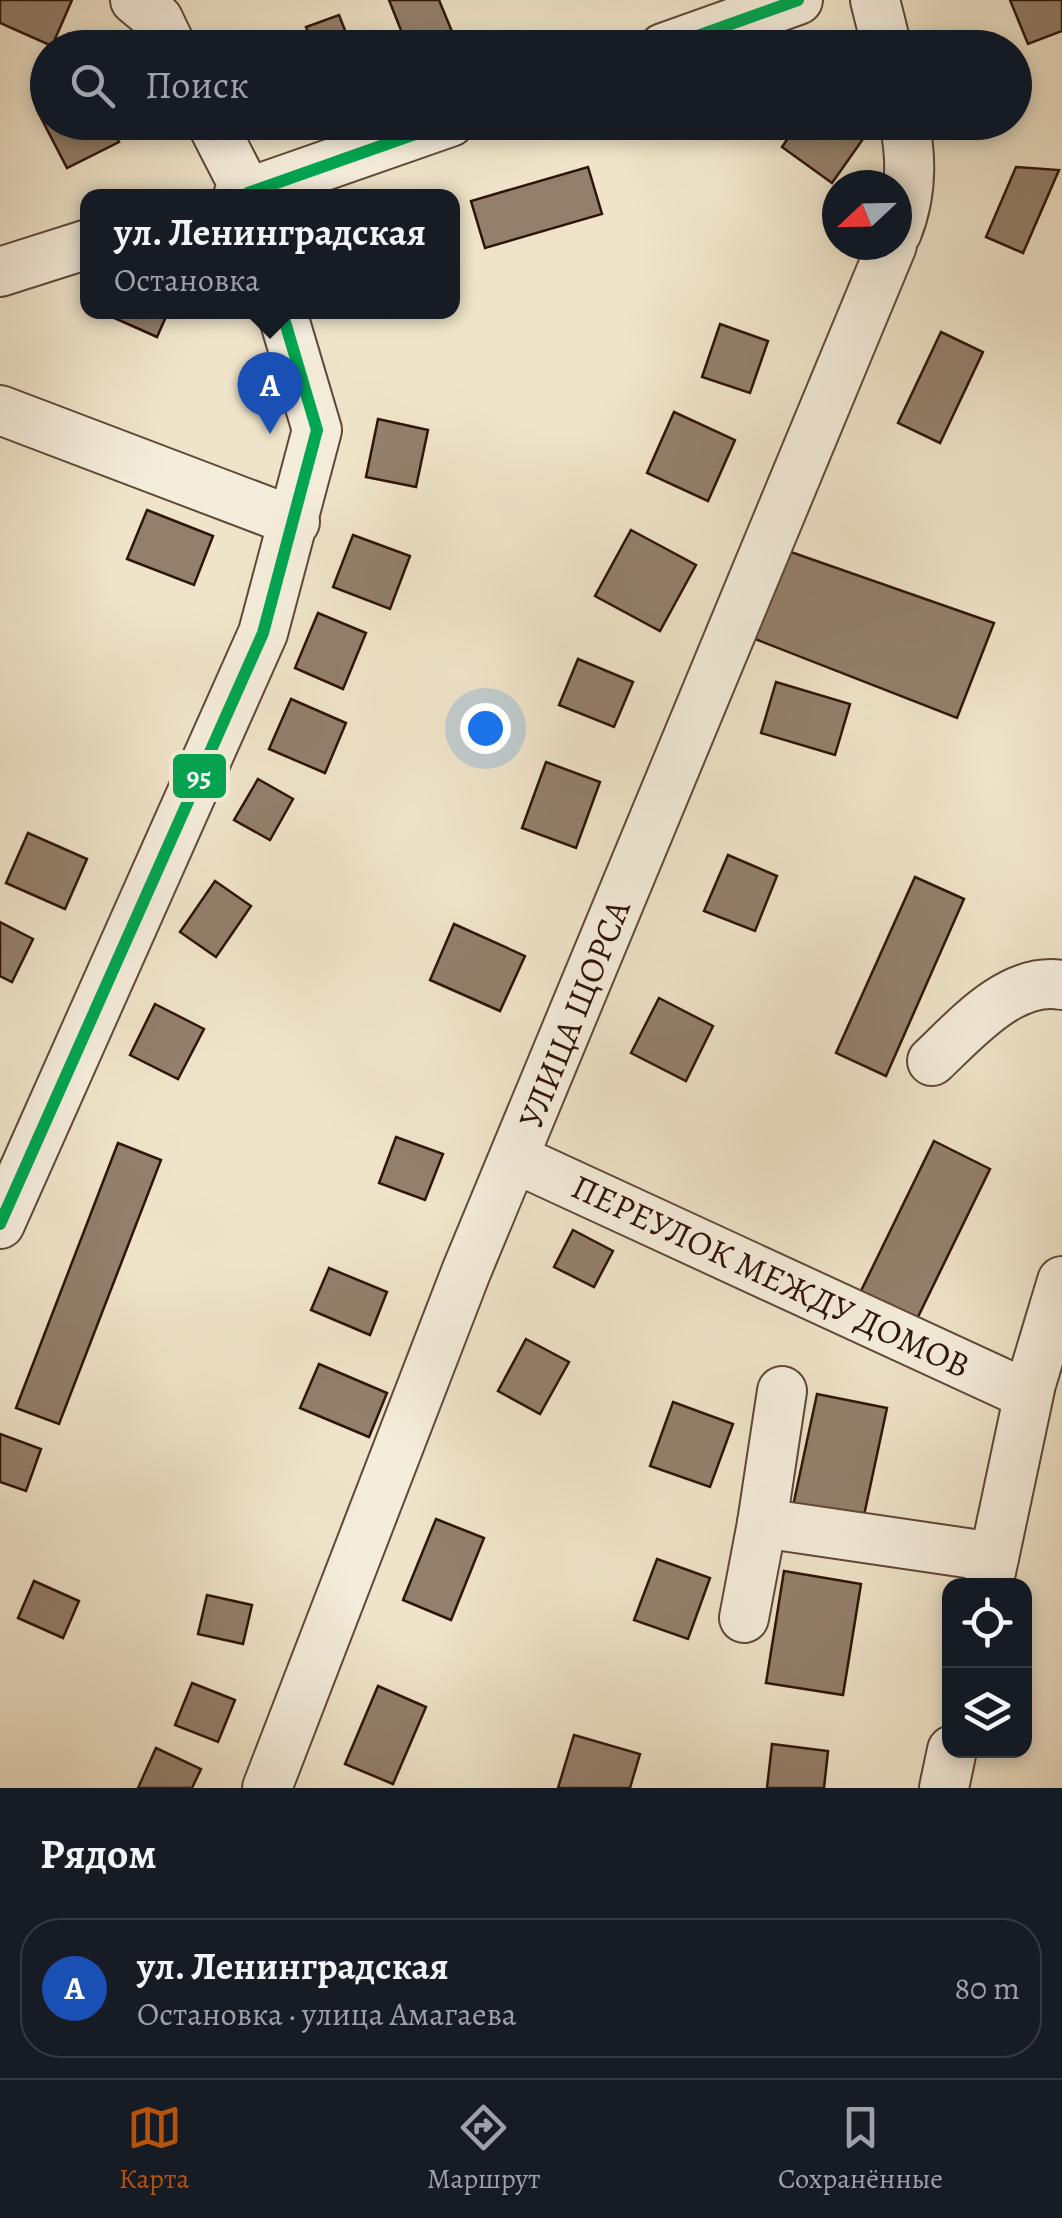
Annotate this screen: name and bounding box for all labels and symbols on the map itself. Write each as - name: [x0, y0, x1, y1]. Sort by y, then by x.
- north arrow: [822, 170, 912, 260]
- pin: A: [238, 352, 302, 434]
- your location: [460, 703, 511, 754]
- line badge: 95: [171, 752, 228, 800]
- text: 95: [187, 758, 211, 796]
- street label: УЛИЦА ЩОРСА: [506, 892, 642, 1135]
- street label: ПЕРЕУЛОК МЕЖДУ ДОМОВ: [564, 1162, 978, 1390]

